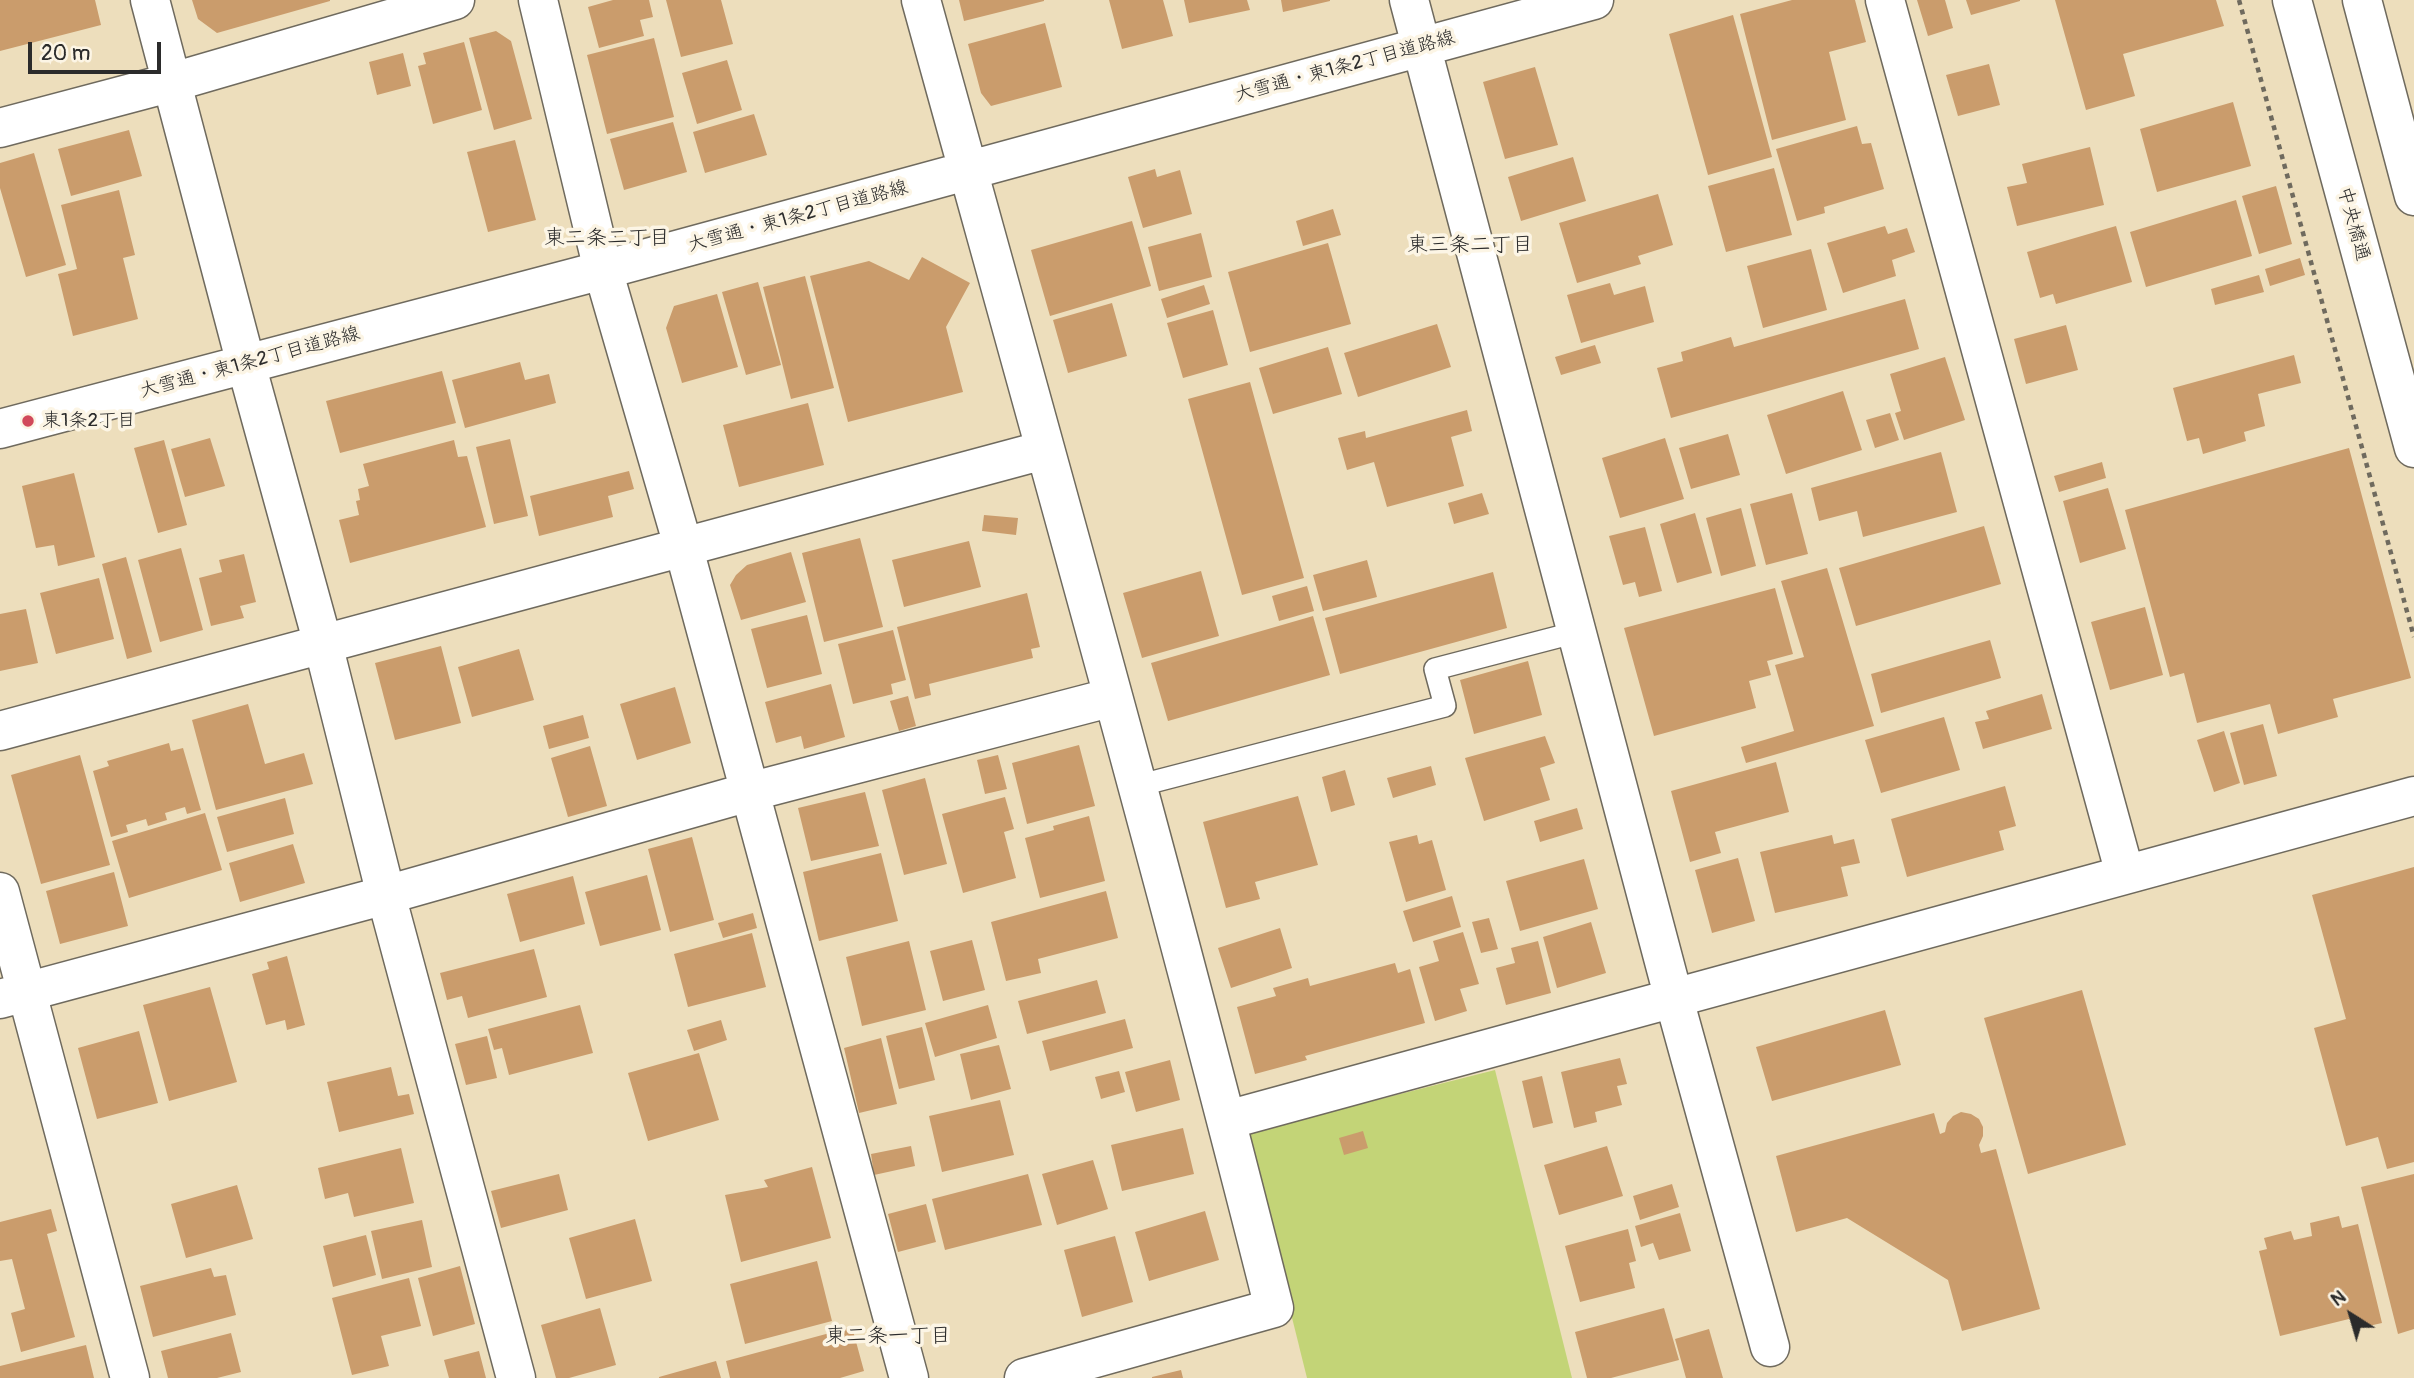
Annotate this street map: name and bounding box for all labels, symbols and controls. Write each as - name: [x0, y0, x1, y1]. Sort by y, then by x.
- street label: 大雪通・東1条2丁目道路線: [1232, 27, 1458, 107]
- scale bar: [32, 28, 164, 72]
- text: 20 m: [41, 40, 90, 67]
- street label: 大雪通・東1条2丁目道路線: [685, 177, 911, 257]
- street label: 中央橋通: [2332, 184, 2374, 264]
- district label: 東二条二丁目: [544, 226, 670, 252]
- district label: 東三条二丁目: [1407, 233, 1533, 259]
- street label: 大雪通・東1条2丁目道路線: [137, 323, 363, 403]
- place label: 東1条2丁目: [42, 410, 136, 432]
- marker: 東1条2丁目: [20, 413, 36, 429]
- north arrow: [2316, 1280, 2386, 1350]
- text: N: [2326, 1285, 2351, 1312]
- district label: 東二条一丁目: [825, 1324, 951, 1350]

